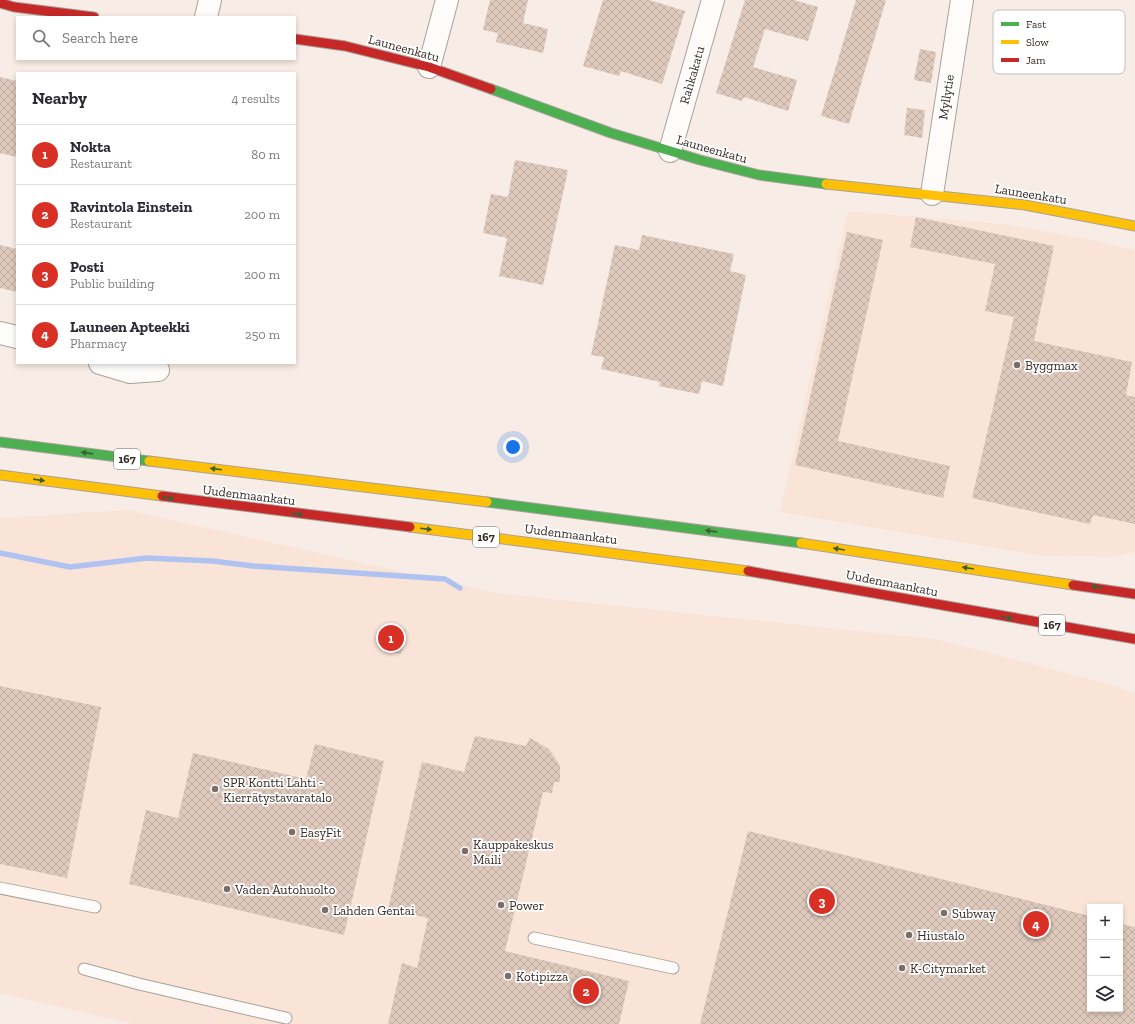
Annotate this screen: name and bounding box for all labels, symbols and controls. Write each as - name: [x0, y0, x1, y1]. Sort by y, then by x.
- legend: [993, 10, 1125, 74]
- search box: [16, 16, 296, 60]
- text: Fast: [1026, 18, 1047, 31]
- icon: search: [30, 27, 52, 49]
- text: Search here: [62, 29, 138, 47]
- street label: Launeenkatu: [367, 31, 442, 65]
- text: Slow: [1026, 36, 1049, 49]
- street label: Rahkakatu: [677, 44, 708, 106]
- text: Jam: [1026, 54, 1046, 67]
- street label: Myllytie: [935, 73, 957, 121]
- text: Nearby: [32, 88, 87, 108]
- text: 4 results: [232, 91, 280, 106]
- street label: Launeenkatu: [675, 132, 750, 166]
- text: Nokta: [70, 138, 111, 156]
- text: 1: [42, 147, 48, 162]
- text: 80 m: [251, 147, 280, 162]
- text: Restaurant: [70, 156, 132, 171]
- street label: Launeenkatu: [994, 181, 1069, 207]
- text: Ravintola Einstein: [70, 198, 192, 216]
- text: 2: [42, 207, 48, 222]
- text: 200 m: [244, 207, 280, 222]
- text: Restaurant: [70, 216, 132, 231]
- text: Posti: [70, 258, 104, 276]
- text: 3: [42, 267, 48, 282]
- text: 200 m: [244, 267, 280, 282]
- text: Public building: [70, 276, 154, 291]
- text: Launeen Apteekki: [70, 318, 190, 336]
- text: 4: [41, 327, 49, 342]
- text: 250 m: [245, 327, 280, 342]
- text: Pharmacy: [70, 336, 127, 351]
- place label: Byggmax: [1025, 358, 1078, 373]
- marker: Byggmax: [1012, 360, 1022, 370]
- your location: [503, 437, 523, 457]
- road number: 167: [114, 449, 140, 469]
- one-way arrow: [80, 450, 93, 457]
- one-way arrow: [209, 466, 222, 473]
- one-way arrow: [33, 477, 45, 484]
- street label: Uudenmaankatu: [202, 482, 297, 508]
- one-way arrow: [161, 495, 174, 501]
- one-way arrow: [290, 511, 303, 517]
- street label: Uudenmaankatu: [524, 521, 619, 547]
- one-way arrow: [420, 526, 432, 533]
- road number: 167: [473, 527, 499, 547]
- one-way arrow: [705, 528, 717, 534]
- one-way arrow: [833, 546, 845, 552]
- one-way arrow: [962, 565, 974, 571]
- street label: Uudenmaankatu: [845, 567, 940, 599]
- one-way arrow: [1090, 584, 1103, 590]
- one-way arrow: [1001, 615, 1014, 621]
- road number: 167: [1039, 615, 1065, 635]
- pin: 1: [378, 623, 404, 653]
- place label: SPR Kontti Lahti - Kierrätystavaratalo: [223, 775, 332, 805]
- marker: SPR Kontti Lahti - Kierrätystavaratalo: [210, 784, 220, 794]
- place label: EasyFit: [300, 825, 342, 840]
- marker: EasyFit: [287, 827, 297, 837]
- place label: Kauppakeskus Maili: [473, 837, 554, 867]
- marker: Kauppakeskus Maili: [460, 846, 470, 856]
- place label: Vaden Autohuolto: [234, 882, 336, 897]
- marker: Vaden Autohuolto: [222, 884, 232, 894]
- pin: 3: [809, 886, 835, 916]
- place label: Power: [509, 898, 544, 913]
- marker: Power: [496, 900, 506, 910]
- place label: Lahden Gentai: [333, 903, 415, 918]
- map controls: [1087, 904, 1123, 1012]
- button: +: [1087, 904, 1123, 940]
- marker: Lahden Gentai: [320, 905, 330, 915]
- place label: Subway: [952, 906, 996, 921]
- marker: Subway: [939, 908, 949, 918]
- pin: 4: [1023, 909, 1049, 939]
- place label: Hiustalo: [917, 928, 965, 943]
- marker: Hiustalo: [904, 930, 914, 940]
- button: −: [1087, 940, 1123, 976]
- place label: K-Citymarket: [910, 961, 986, 976]
- marker: K-Citymarket: [897, 963, 907, 973]
- place label: Kotipizza: [516, 969, 569, 984]
- marker: Kotipizza: [503, 971, 513, 981]
- pin: 2: [573, 976, 599, 1006]
- button: layers: [1087, 976, 1123, 1012]

